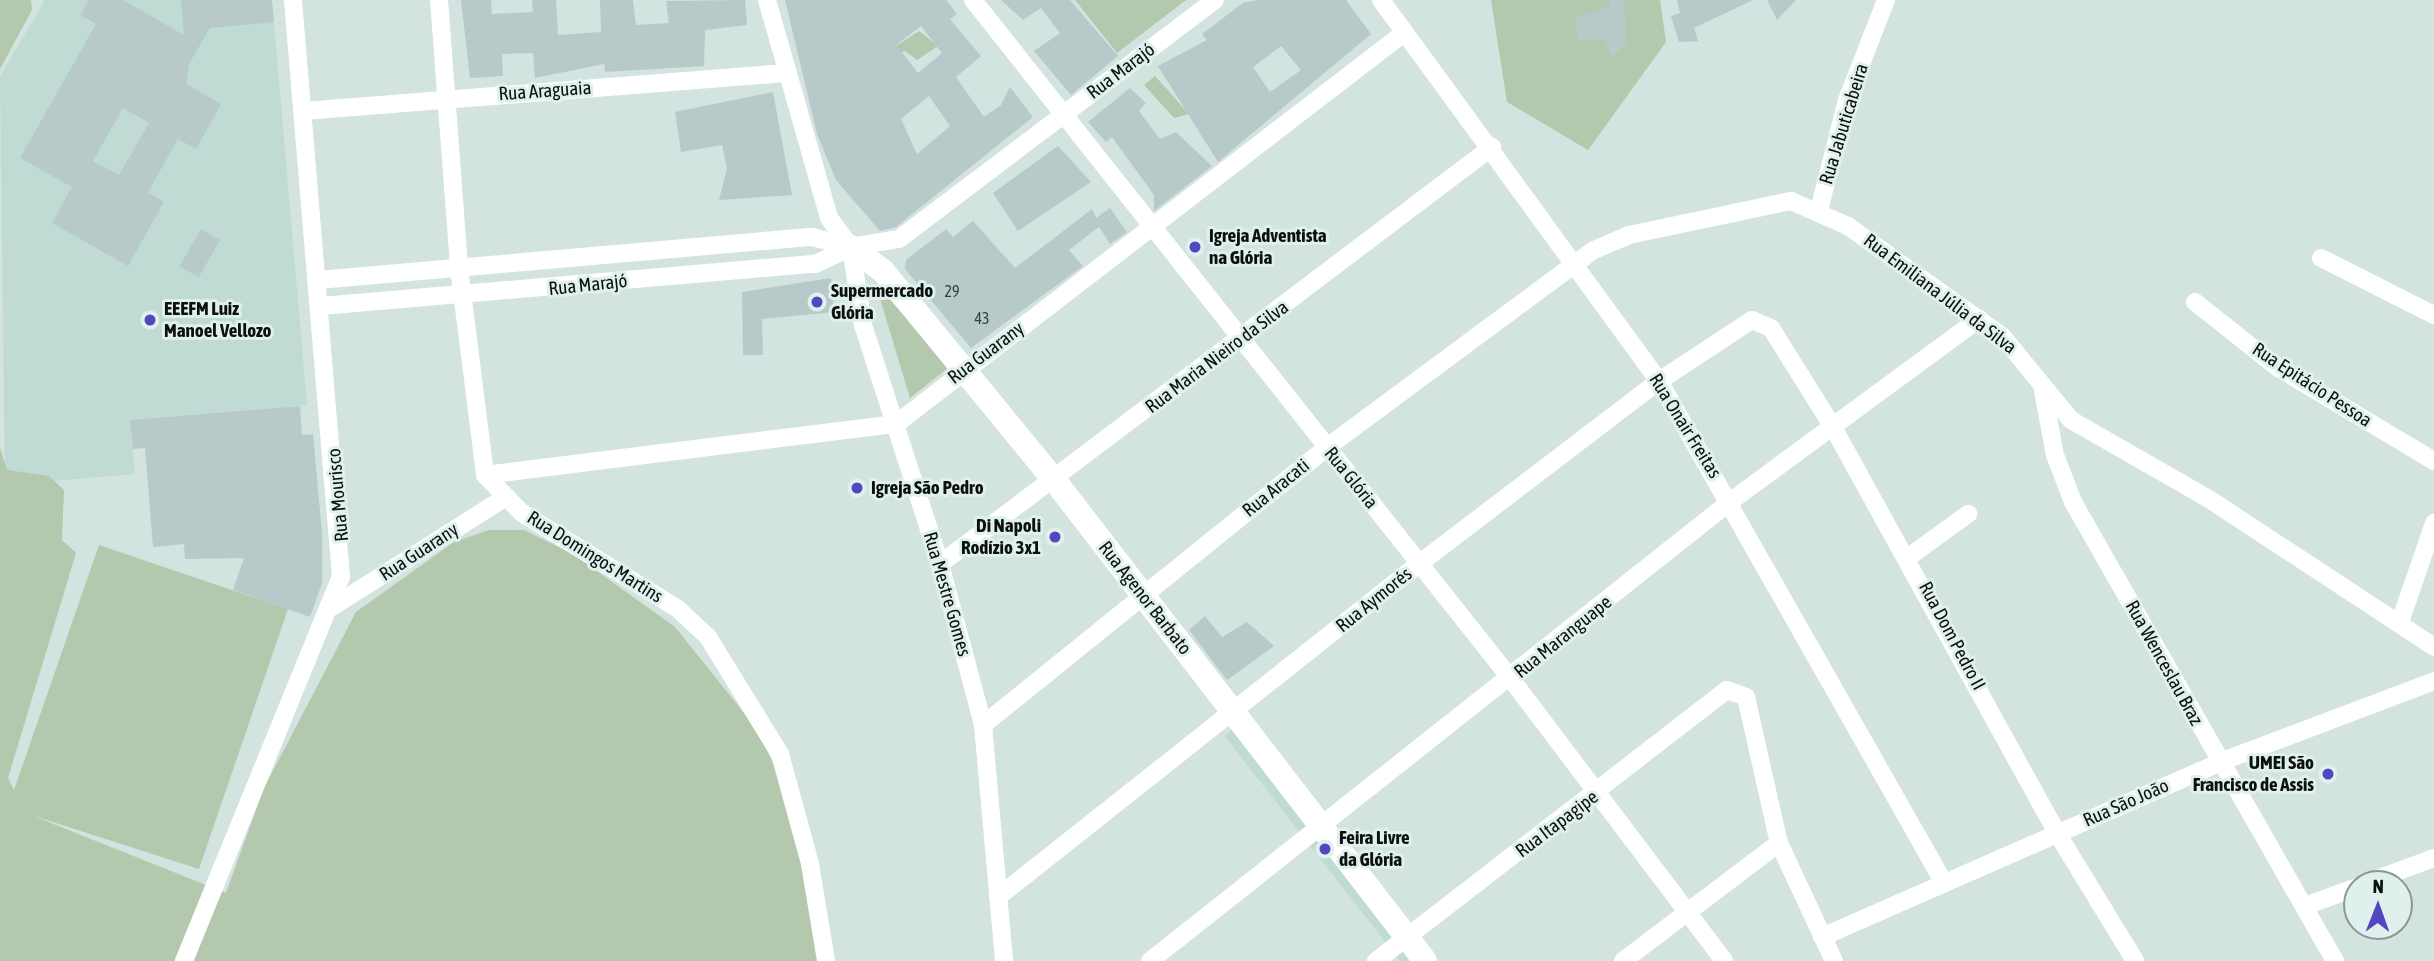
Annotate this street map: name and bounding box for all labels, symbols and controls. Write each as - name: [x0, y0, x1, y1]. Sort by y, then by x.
- street label: Rua Marajó: [1083, 38, 1159, 104]
- street label: Rua Jabuticabeira: [1815, 61, 1873, 187]
- street label: Rua Araguaia: [498, 76, 592, 106]
- place label: Igreja Adventista na Glória: [1209, 225, 1327, 269]
- street label: Rua Emiliana Júlia da Silva: [1859, 229, 2021, 359]
- marker: Igreja Adventista na Glória: [1187, 239, 1203, 255]
- street label: Rua Marajó: [548, 270, 628, 300]
- place label: Supermercado Glória: [831, 280, 933, 324]
- house number: 29: [944, 281, 960, 301]
- marker: Supermercado Glória: [809, 294, 825, 310]
- street label: Rua Maria Nieiro da Silva: [1141, 296, 1293, 418]
- place label: EEEFM Luiz Manoel Vellozo: [164, 298, 272, 342]
- house number: 43: [974, 308, 990, 328]
- marker: EEEFM Luiz Manoel Vellozo: [142, 312, 158, 328]
- street label: Rua Guarany: [943, 317, 1029, 389]
- street label: Rua Epitácio Pessoa: [2248, 338, 2376, 432]
- street label: Rua Onair Freitas: [1644, 370, 1726, 482]
- street label: Rua Glória: [1319, 443, 1383, 513]
- street label: Rua Mourisco: [323, 447, 353, 543]
- street label: Rua Aracati: [1238, 454, 1314, 522]
- place label: Igreja São Pedro: [871, 477, 984, 499]
- marker: Igreja São Pedro: [849, 480, 865, 496]
- street label: Rua Domingos Martins: [523, 506, 667, 608]
- place label: Di Napoli Rodízio 3x1: [961, 515, 1041, 559]
- street label: Rua Guarany: [375, 518, 463, 586]
- street label: Rua Mestre Gomes: [918, 529, 976, 659]
- marker: Di Napoli Rodízio 3x1: [1047, 529, 1063, 545]
- street label: Rua Agenor Barbato: [1094, 537, 1196, 659]
- street label: Rua Aymorés: [1332, 563, 1416, 637]
- street label: Rua Dom Pedro II: [1914, 578, 1990, 694]
- street label: Rua Maranguape: [1510, 591, 1616, 683]
- street label: Rua Wenceslau Braz: [2120, 597, 2208, 729]
- place label: UMEI São Francisco de Assis: [2193, 752, 2314, 796]
- marker: UMEI São Francisco de Assis: [2320, 766, 2336, 782]
- street label: Rua São João: [2080, 774, 2172, 832]
- street label: Rua Itapagipe: [1511, 786, 1603, 862]
- place label: Feira Livre da Glória: [1339, 827, 1410, 871]
- marker: Feira Livre da Glória: [1317, 841, 1333, 857]
- north arrow: [2343, 870, 2413, 940]
- text: N: [2373, 875, 2384, 897]

